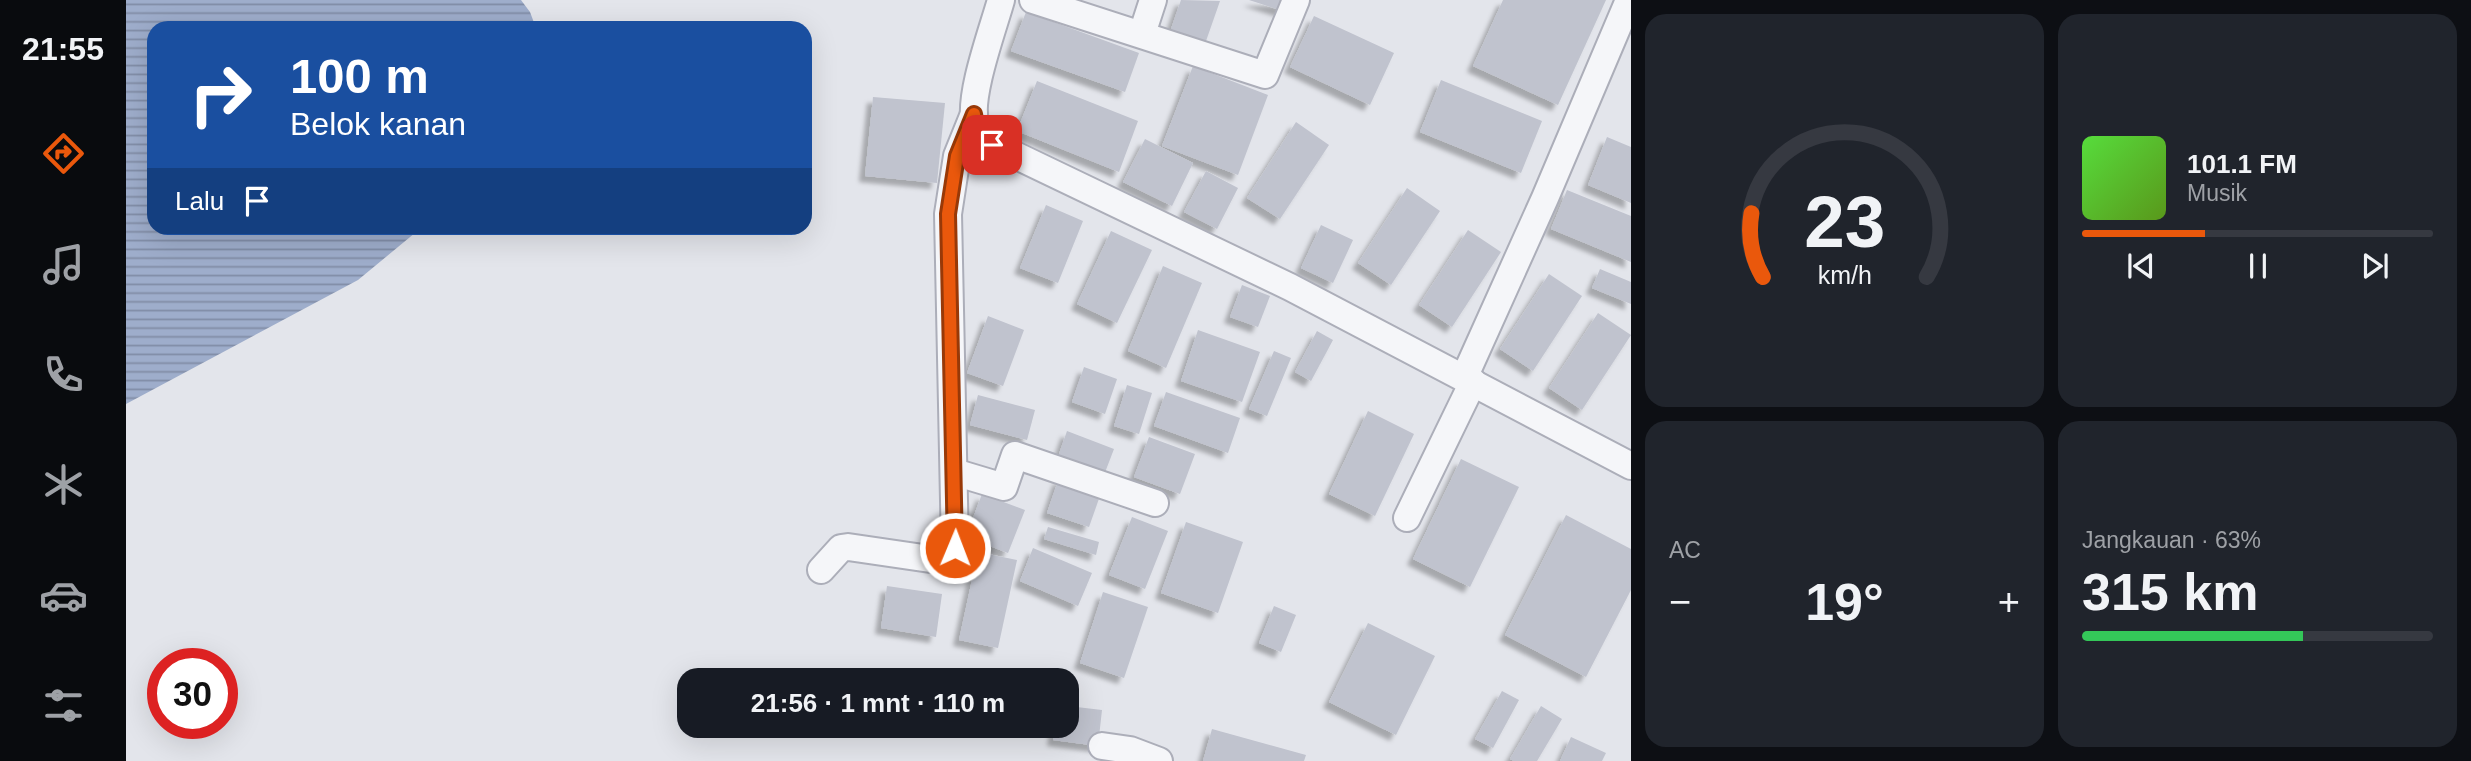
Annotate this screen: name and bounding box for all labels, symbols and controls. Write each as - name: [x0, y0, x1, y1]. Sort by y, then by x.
- text: 21:55: [22, 31, 104, 67]
- icon: right: [175, 49, 266, 140]
- text: 100 m: [290, 49, 429, 103]
- text: Belok kanan: [290, 106, 466, 142]
- pin: [962, 115, 1022, 175]
- icon: arrive: [973, 126, 1011, 164]
- icon: directions: [39, 129, 88, 178]
- text: 101.1 FM: [2187, 149, 2297, 179]
- text: Musik: [2187, 180, 2247, 206]
- text: 23: [1804, 181, 1885, 262]
- icon: arrive: [238, 182, 276, 220]
- text: Lalu: [175, 186, 224, 216]
- icon: music: [39, 240, 88, 289]
- icon: previous: [2122, 247, 2160, 285]
- icon: pause: [2239, 247, 2277, 285]
- icon: next: [2356, 247, 2394, 285]
- text: km/h: [1817, 261, 1872, 289]
- icon: phone: [39, 350, 88, 399]
- icon: climate: [39, 460, 88, 509]
- position arrow: [918, 511, 992, 585]
- text: Jangkauan · 63%: [2082, 527, 2261, 553]
- text: AC: [1669, 537, 1701, 563]
- text: 315 km: [2082, 563, 2258, 621]
- icon: car: [39, 571, 88, 620]
- text: 19°: [1805, 573, 1884, 631]
- text: −: [1669, 581, 1691, 623]
- text: +: [1998, 581, 2020, 623]
- speed limit sign: 30: [147, 648, 238, 739]
- icon: filters: [39, 681, 88, 730]
- text: 21:56 · 1 mnt · 110 m: [751, 688, 1005, 718]

